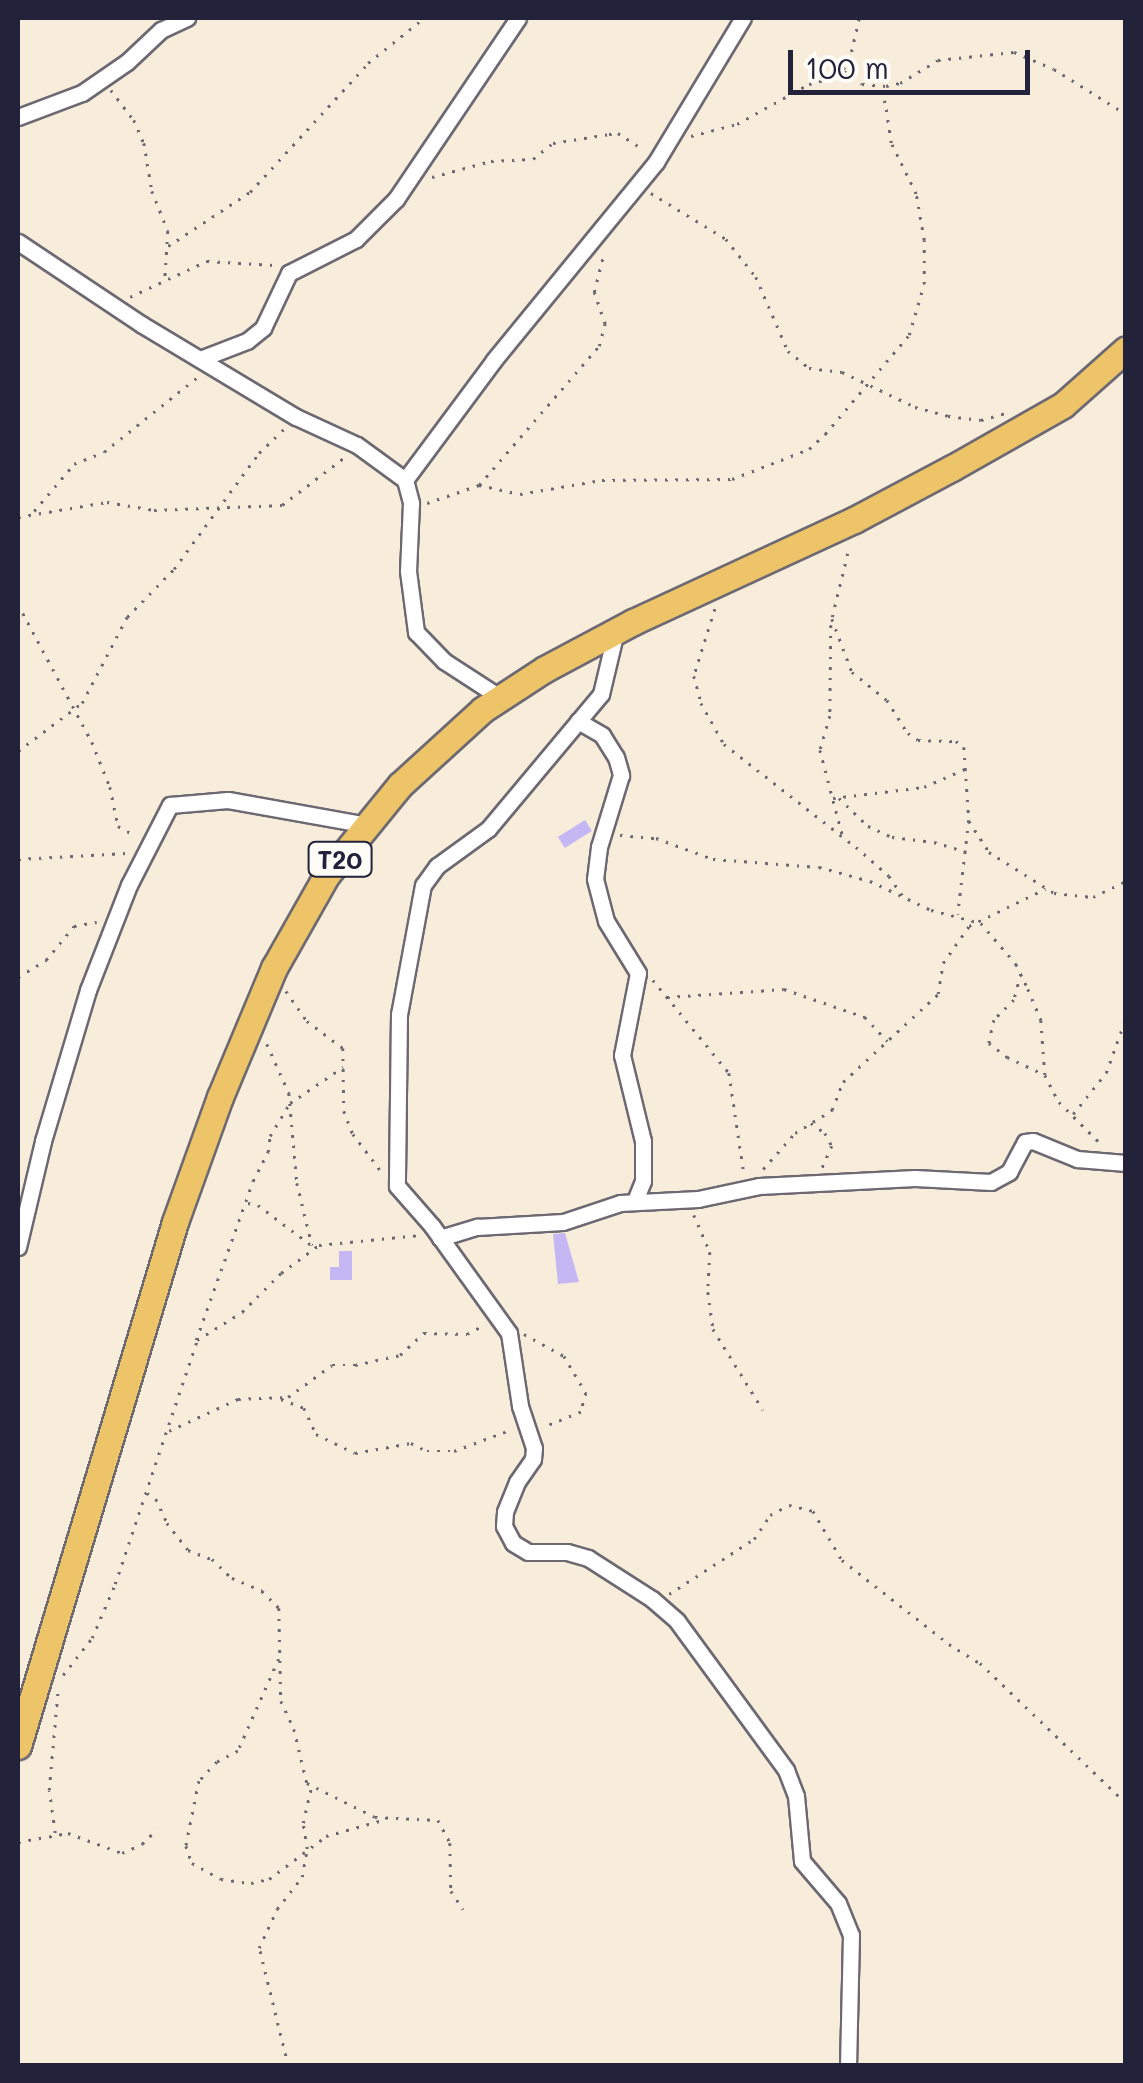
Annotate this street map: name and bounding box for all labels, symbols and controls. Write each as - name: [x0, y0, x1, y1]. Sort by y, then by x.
- scale bar: [793, 30, 1036, 92]
- text: 100 m: [805, 47, 889, 87]
- road number: T20: [308, 839, 372, 879]

